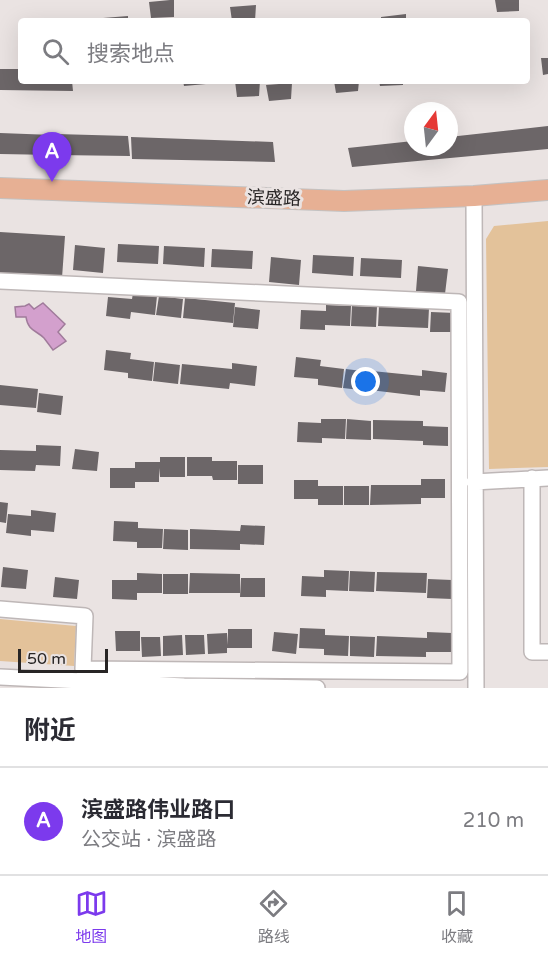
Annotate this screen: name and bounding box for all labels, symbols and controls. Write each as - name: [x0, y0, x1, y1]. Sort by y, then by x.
- search box: [18, 18, 530, 84]
- icon: search: [39, 35, 72, 68]
- text: 搜索地点: [87, 41, 175, 67]
- north arrow: [404, 102, 458, 156]
- pin: A: [32, 132, 72, 182]
- street label: 滨盛路: [247, 186, 301, 210]
- your location: [351, 367, 380, 396]
- scale bar: [18, 646, 108, 674]
- text: 50 m: [27, 649, 66, 669]
- text: 附近: [24, 715, 76, 746]
- text: 滨盛路伟业路口: [81, 797, 235, 823]
- text: A: [36, 809, 51, 833]
- text: 210 m: [463, 809, 524, 833]
- text: 公交站 · 滨盛路: [81, 828, 217, 852]
- tab: 地图: [75, 887, 108, 947]
- tab: 路线: [257, 887, 290, 947]
- tab: 收藏: [440, 887, 473, 947]

